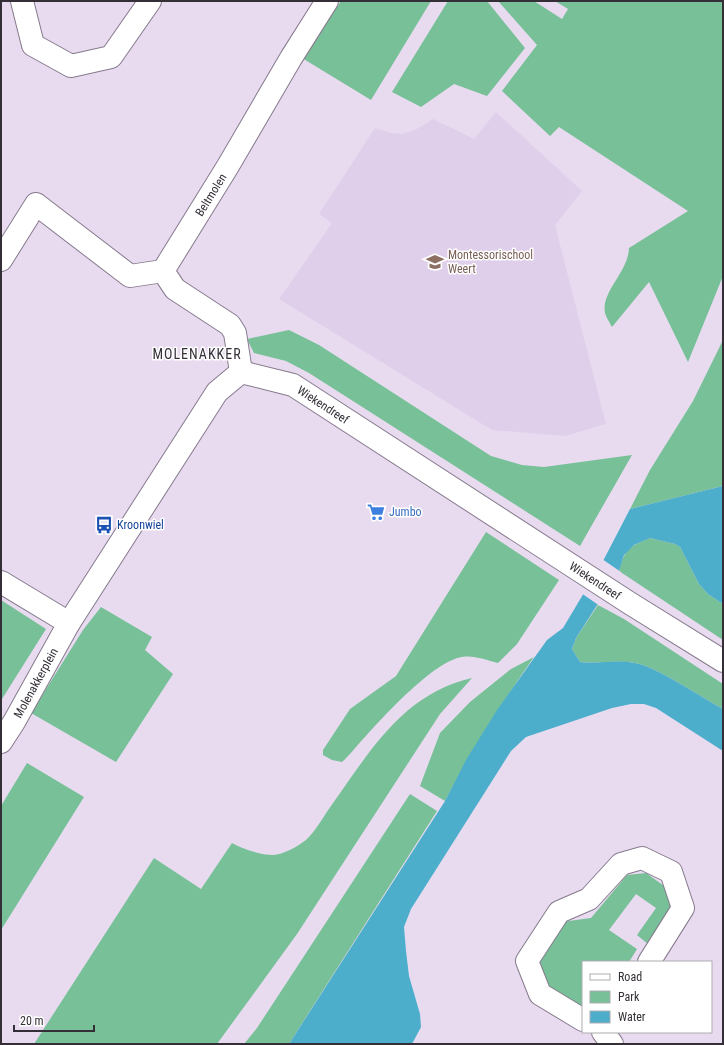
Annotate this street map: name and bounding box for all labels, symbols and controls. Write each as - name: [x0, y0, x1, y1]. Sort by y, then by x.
- street label: Beltmolen: [192, 171, 230, 219]
- place label: Montessorischool Weert: [448, 248, 533, 276]
- school or university icon: Montessorischool Weert: [425, 252, 445, 272]
- district label: MOLENAKKER: [152, 346, 242, 362]
- street label: Wiekendreef: [295, 383, 352, 427]
- supermarket icon: Jumbo: [366, 502, 386, 522]
- place label: Jumbo: [389, 505, 422, 519]
- bus stop icon: Kroonwiel: [94, 515, 114, 535]
- place label: Kroonwiel: [117, 518, 164, 532]
- street label: Wiekendreef: [567, 559, 624, 603]
- street label: Molenakkerplein: [11, 645, 61, 720]
- legend: [582, 961, 712, 1033]
- text: Road: [618, 970, 642, 984]
- text: Park: [618, 990, 640, 1004]
- scale bar: [14, 1007, 94, 1033]
- text: Water: [618, 1010, 646, 1024]
- text: 20 m: [20, 1014, 44, 1028]

